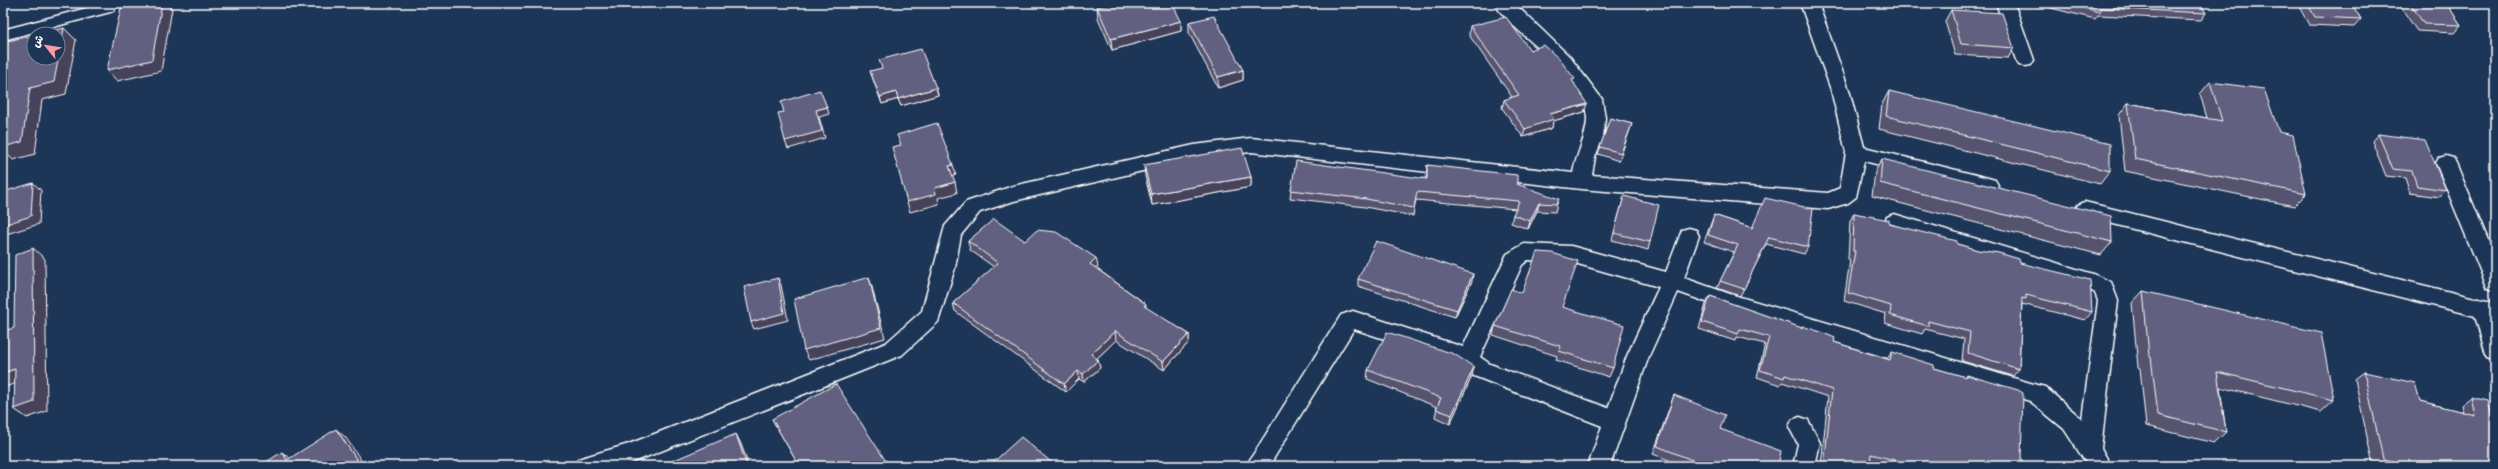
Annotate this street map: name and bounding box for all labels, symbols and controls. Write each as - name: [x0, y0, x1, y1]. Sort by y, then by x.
- north arrow: [26, 26, 66, 66]
- text: ش: [29, 33, 46, 50]

